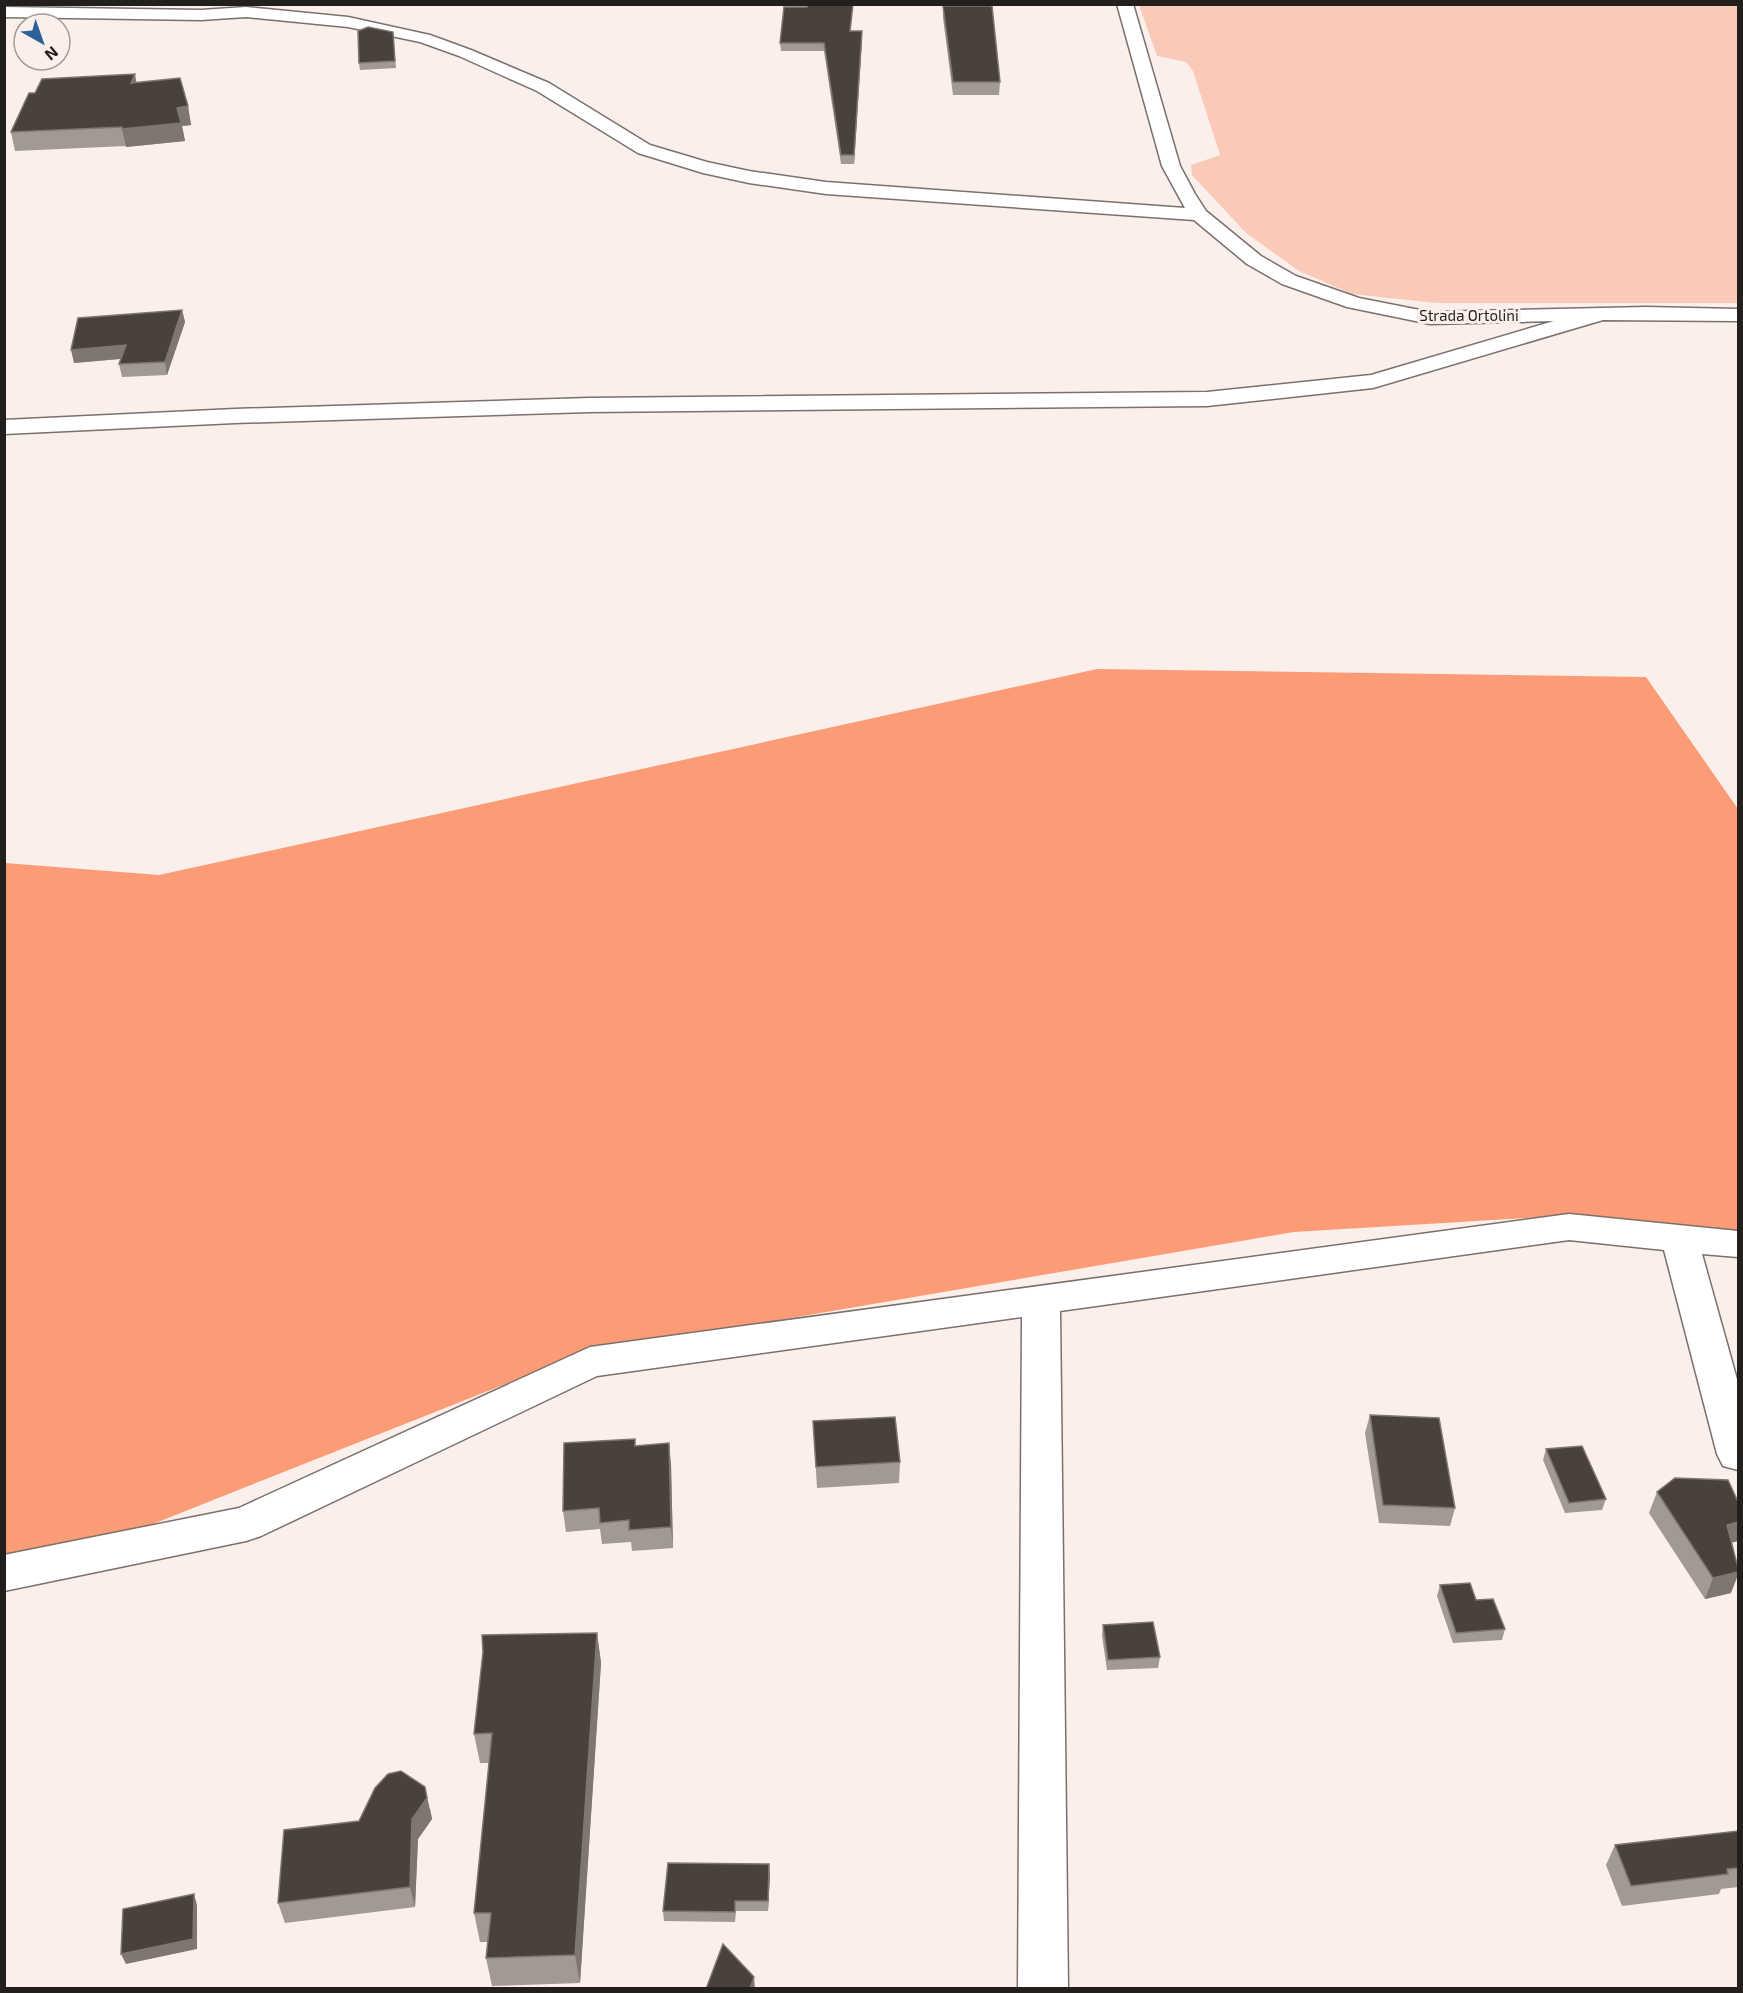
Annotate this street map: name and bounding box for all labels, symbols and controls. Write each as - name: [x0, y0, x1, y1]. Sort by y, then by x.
- north arrow: [12, 12, 72, 72]
- text: N: [41, 43, 62, 65]
- street label: Strada Ortolini: [1419, 306, 1519, 324]

